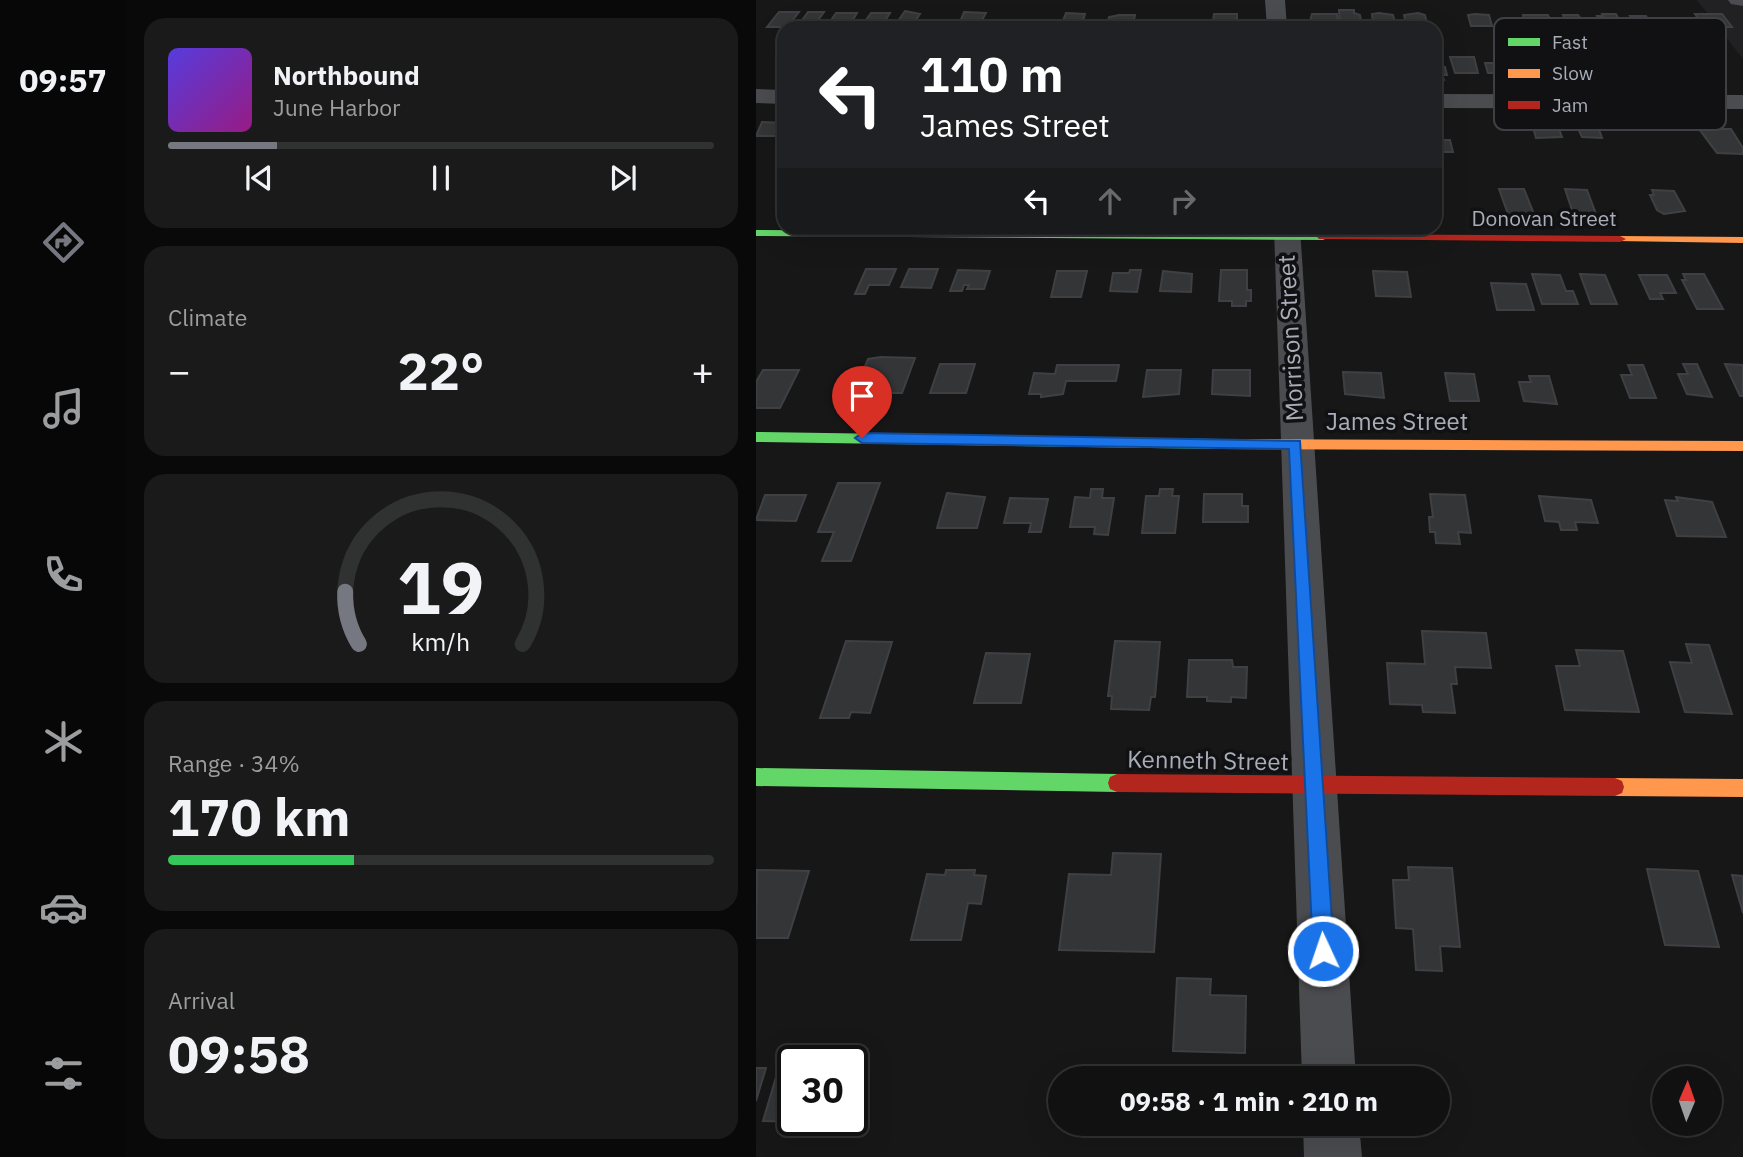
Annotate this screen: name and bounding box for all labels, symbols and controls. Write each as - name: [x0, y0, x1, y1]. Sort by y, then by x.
- legend: [1494, 18, 1726, 130]
- text: Fast: [1552, 30, 1588, 54]
- text: 110 m: [920, 42, 1064, 105]
- icon: left: [805, 49, 896, 140]
- text: Northbound: [273, 58, 420, 92]
- text: 09:57: [19, 59, 107, 101]
- text: Slow: [1552, 61, 1593, 85]
- text: June Harbor: [273, 92, 401, 122]
- text: Jam: [1552, 93, 1588, 117]
- text: James Street: [920, 104, 1110, 146]
- icon: previous: [240, 159, 278, 197]
- icon: pause: [422, 159, 460, 197]
- icon: next: [604, 159, 642, 197]
- icon: left: [1018, 182, 1056, 220]
- icon: ahead: [1091, 182, 1129, 220]
- icon: right: [1164, 182, 1202, 220]
- street label: Donovan Street: [1471, 204, 1617, 232]
- icon: directions: [39, 218, 88, 267]
- street label: Morrison Street: [1270, 254, 1310, 422]
- text: Climate: [168, 302, 247, 332]
- text: 22°: [398, 337, 484, 404]
- text: −: [168, 346, 191, 395]
- text: +: [691, 346, 714, 395]
- pin: [832, 366, 892, 438]
- icon: arrive: [843, 377, 881, 415]
- icon: music: [39, 384, 88, 433]
- street label: James Street: [1326, 405, 1468, 437]
- text: 19: [397, 540, 485, 635]
- icon: phone: [39, 550, 88, 599]
- text: km/h: [412, 625, 470, 658]
- icon: climate: [39, 717, 88, 766]
- street label: Kenneth Street: [1127, 743, 1289, 777]
- text: Range · 34%: [168, 748, 300, 778]
- text: 170 km: [168, 783, 350, 850]
- icon: car: [39, 883, 88, 932]
- position arrow: [1286, 914, 1360, 988]
- text: Arrival: [168, 985, 235, 1015]
- text: 09:58: [168, 1020, 310, 1087]
- speed limit sign: 30: [777, 1045, 868, 1136]
- icon: filters: [39, 1049, 88, 1098]
- north arrow: [1652, 1066, 1722, 1136]
- map controls: [1652, 1066, 1722, 1136]
- text: 09:58 · 1 min · 210 m: [1120, 1084, 1378, 1118]

